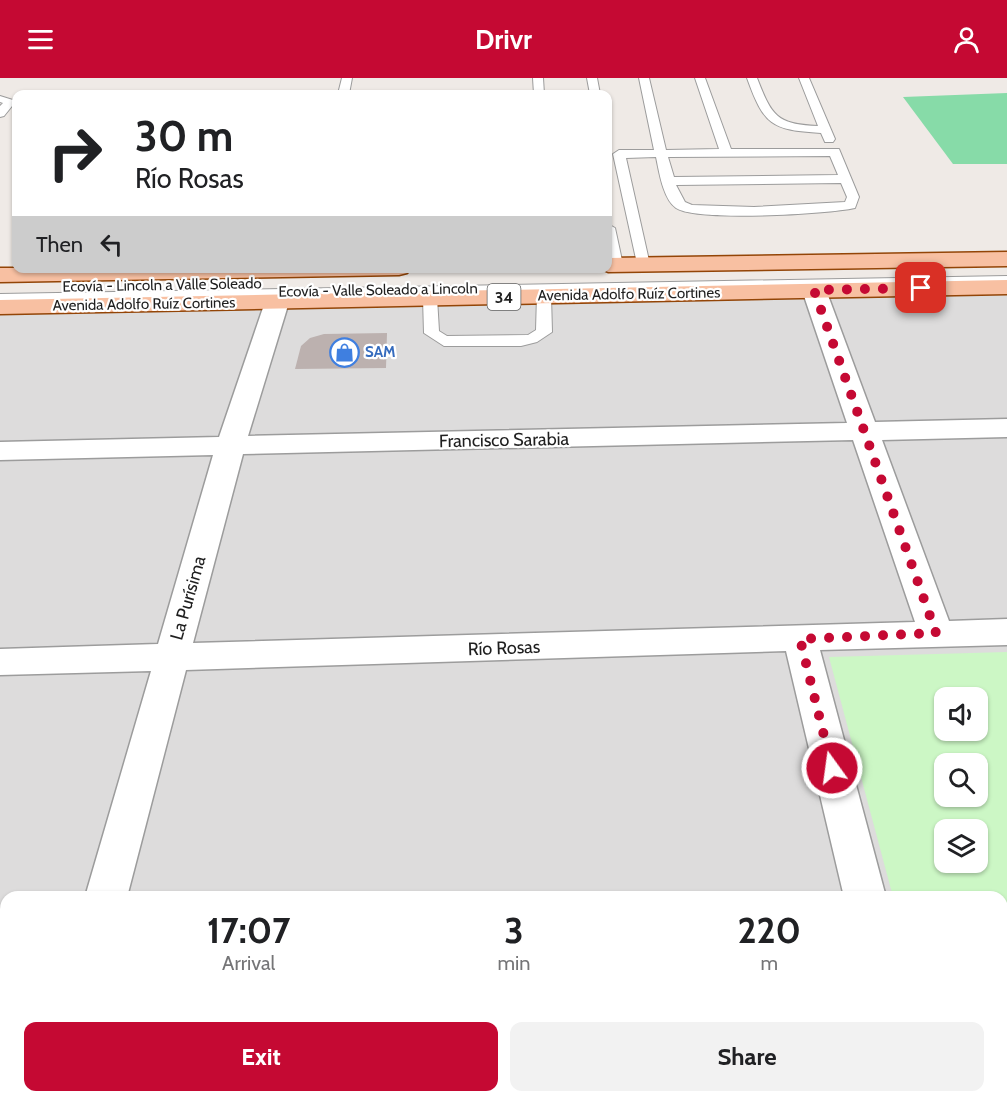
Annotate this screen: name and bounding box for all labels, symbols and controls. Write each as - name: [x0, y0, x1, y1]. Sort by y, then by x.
- icon: menu: [24, 23, 57, 56]
- text: Drivr: [475, 23, 532, 56]
- icon: person: [950, 23, 983, 56]
- text: 30 m: [135, 110, 233, 162]
- icon: right: [36, 114, 114, 192]
- text: Río Rosas: [135, 162, 244, 195]
- icon: left: [95, 228, 128, 261]
- text: Then: [36, 231, 83, 258]
- pin: [895, 262, 946, 313]
- icon: arrive: [904, 271, 937, 304]
- street label: Ecovía - Lincoln a Valle Soleado: [62, 274, 262, 296]
- street label: Ecovía - Valle Soleado a Lincoln: [278, 279, 478, 301]
- street label: Avenida Adolfo Ruíz Cortines: [538, 283, 720, 305]
- road number: 34: [488, 284, 520, 310]
- street label: Avenida Adolfo Ruíz Cortines: [53, 293, 235, 315]
- shop icon: SAM: [328, 336, 360, 368]
- place label: SAM: [365, 343, 396, 361]
- street label: Francisco Sarabia: [439, 428, 570, 452]
- street label: La Purísima: [166, 553, 211, 643]
- street label: Río Rosas: [467, 636, 541, 660]
- map controls: [934, 687, 988, 873]
- button: sound: [934, 687, 988, 741]
- position arrow: [800, 736, 864, 800]
- button: search: [934, 753, 988, 807]
- button: layers: [934, 819, 988, 873]
- text: 17:07: [207, 908, 290, 952]
- text: 3: [504, 908, 524, 952]
- text: 220: [737, 908, 801, 952]
- text: Arrival: [222, 951, 275, 975]
- text: min: [497, 951, 530, 975]
- text: m: [760, 951, 778, 975]
- button: Exit: [24, 1022, 498, 1091]
- button: Share: [510, 1022, 984, 1091]

